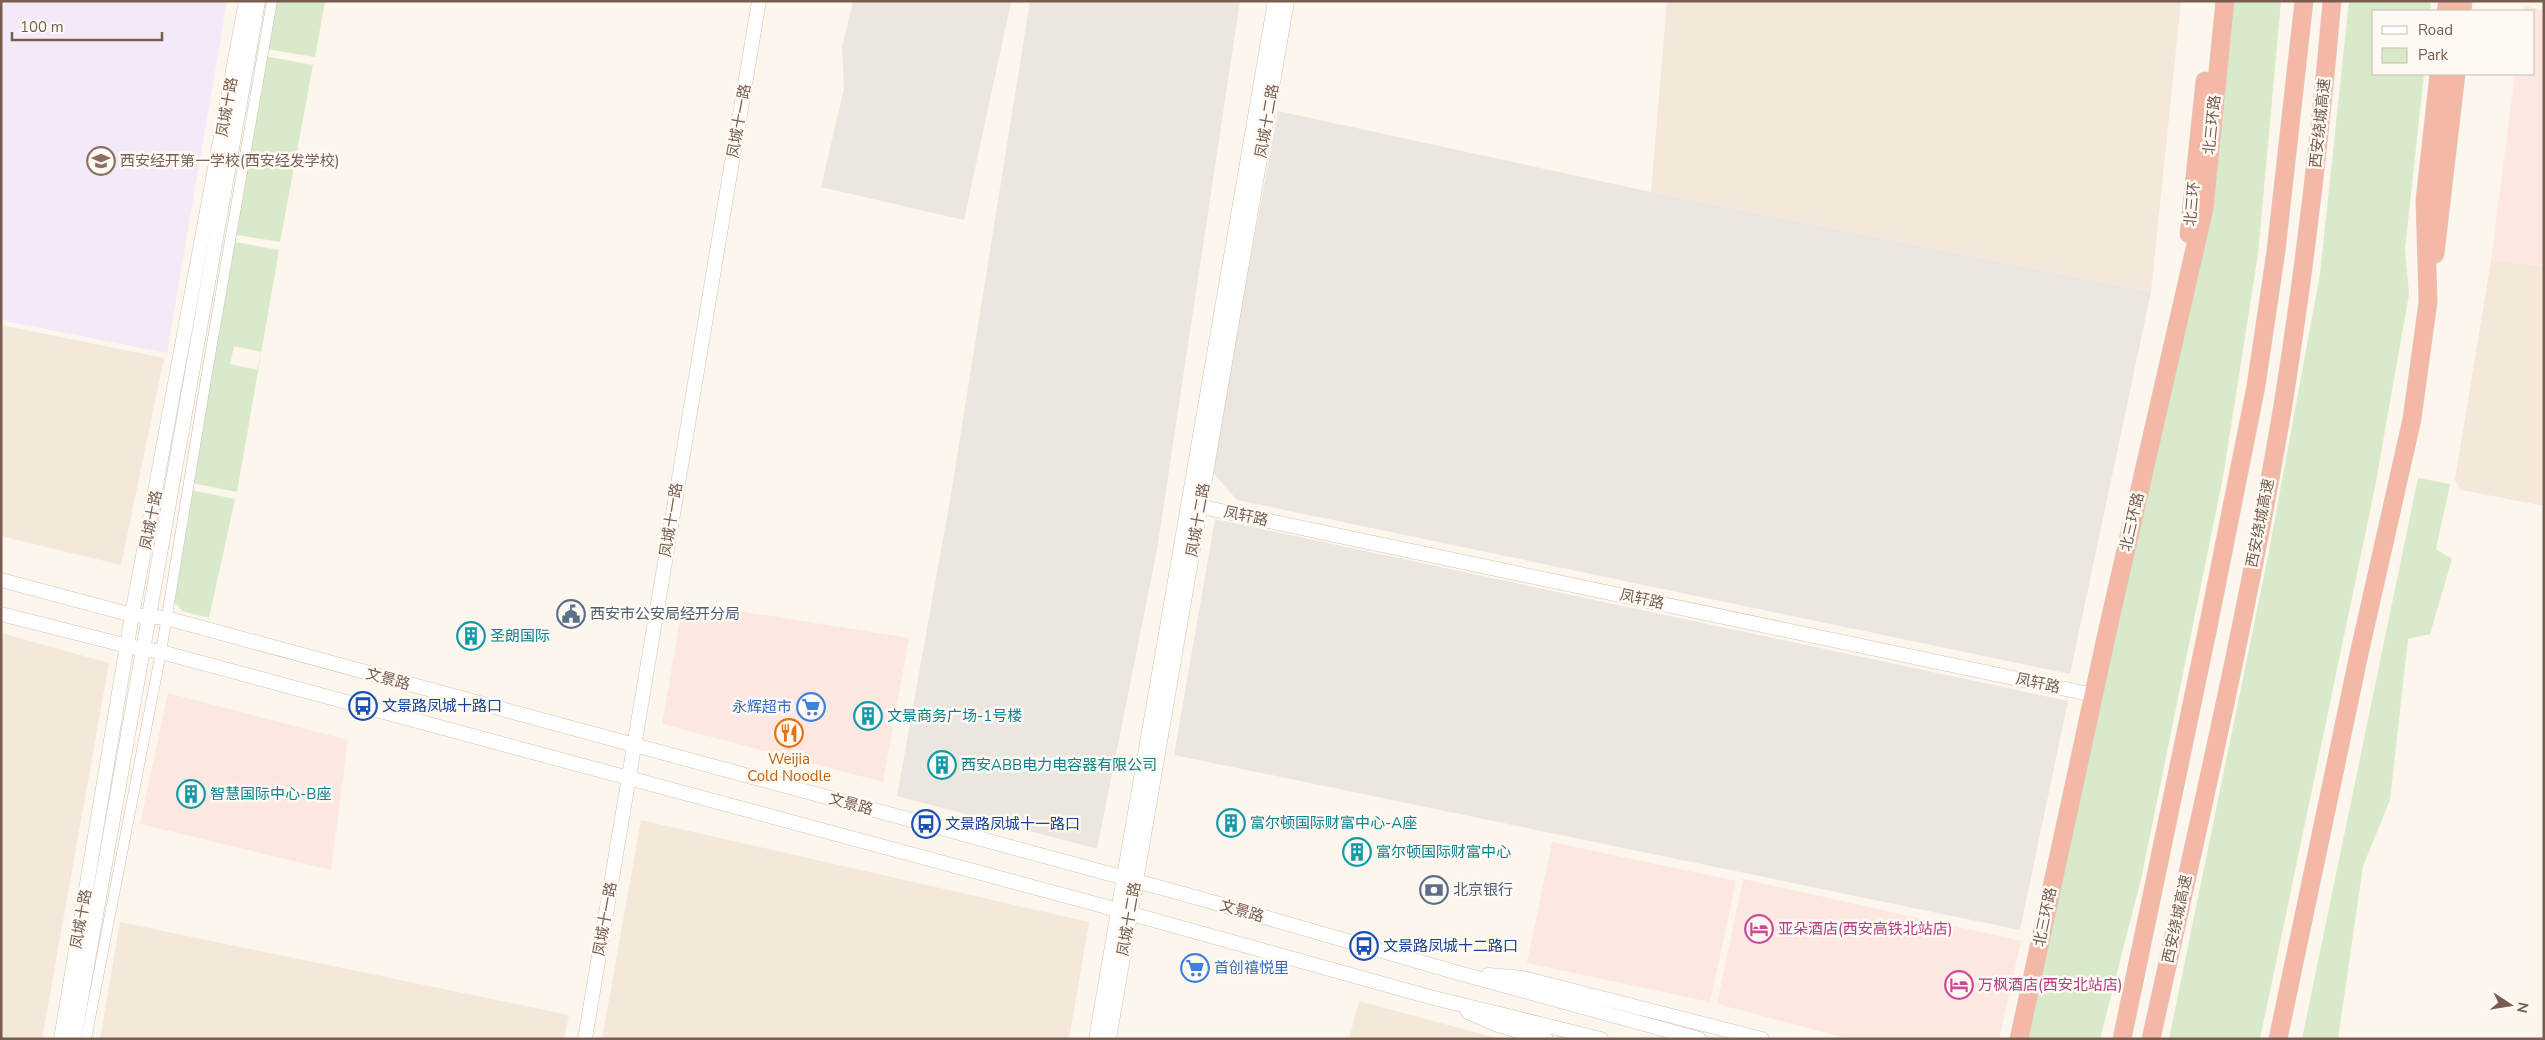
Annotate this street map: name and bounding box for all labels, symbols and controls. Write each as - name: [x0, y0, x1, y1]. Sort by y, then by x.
- scale bar: [12, 10, 162, 42]
- legend: [2372, 10, 2535, 75]
- text: 100 m: [20, 17, 64, 37]
- text: Road: [2418, 20, 2453, 40]
- text: Park: [2418, 45, 2448, 65]
- street label: 凤城十路: [212, 76, 242, 138]
- street label: 西安绕城高速: [2305, 77, 2335, 169]
- street label: 凤城十一路: [723, 82, 755, 160]
- street label: 凤城十二路: [1251, 82, 1283, 160]
- street label: 北三环路: [2199, 94, 2225, 156]
- school or university icon: 西安经开第一学校(西安经发学校): [86, 146, 116, 176]
- place label: 西安经开第一学校(西安经发学校): [120, 151, 340, 171]
- street label: 北三环: [2180, 181, 2204, 227]
- street label: 西安绕城高速: [2242, 477, 2278, 569]
- street label: 凤城十一路: [655, 481, 687, 559]
- street label: 凤城十二路: [1182, 481, 1214, 559]
- street label: 凤城十路: [135, 489, 167, 551]
- street label: 北三环路: [2116, 491, 2148, 553]
- street label: 凤轩路: [1222, 502, 1270, 530]
- street label: 凤轩路: [1618, 585, 1666, 613]
- public building icon: 西安市公安局经开分局: [556, 599, 586, 629]
- place label: 西安市公安局经开分局: [590, 604, 740, 624]
- building icon: 圣朗国际: [456, 621, 486, 651]
- place label: 圣朗国际: [490, 626, 550, 646]
- street label: 文景路: [364, 664, 412, 694]
- street label: 凤轩路: [2014, 669, 2062, 697]
- bus stop icon: 文景路凤城十路口: [348, 691, 378, 721]
- supermarket icon: 永辉超市: [796, 692, 826, 722]
- place label: 文景路凤城十路口: [382, 696, 502, 716]
- place label: 永辉超市: [732, 697, 792, 717]
- building icon: 文景商务广场-1号楼: [853, 701, 883, 731]
- place label: 文景商务广场-1号楼: [887, 706, 1022, 726]
- restaurant icon: Weijia Cold Noodle: [774, 718, 804, 748]
- place label: Weijia Cold Noodle: [747, 749, 831, 786]
- building icon: 西安ABB电力电容器有限公司: [927, 750, 957, 780]
- place label: 西安ABB电力电容器有限公司: [961, 755, 1157, 775]
- building icon: 智慧国际中心-B座: [176, 779, 206, 809]
- place label: 智慧国际中心-B座: [210, 784, 332, 804]
- street label: 文景路: [827, 789, 875, 819]
- building icon: 富尔顿国际财富中心-A座: [1216, 808, 1246, 838]
- bus stop icon: 文景路凤城十一路口: [911, 809, 941, 839]
- place label: 富尔顿国际财富中心-A座: [1250, 813, 1417, 833]
- place label: 文景路凤城十一路口: [945, 814, 1080, 834]
- building icon: 富尔顿国际财富中心: [1342, 837, 1372, 867]
- place label: 富尔顿国际财富中心: [1376, 842, 1511, 862]
- street label: 西安绕城高速: [2158, 873, 2196, 965]
- bank icon: 北京银行: [1419, 875, 1449, 905]
- street label: 凤城十一路: [589, 880, 621, 958]
- street label: 凤城十二路: [1113, 880, 1145, 958]
- place label: 北京银行: [1453, 880, 1513, 900]
- street label: 北三环路: [2029, 886, 2061, 948]
- street label: 凤城十路: [66, 888, 96, 950]
- street label: 文景路: [1218, 895, 1266, 927]
- hotel icon: 亚朵酒店(西安高铁北站店): [1744, 914, 1774, 944]
- place label: 亚朵酒店(西安高铁北站店): [1778, 919, 1953, 939]
- bus stop icon: 文景路凤城十二路口: [1349, 931, 1379, 961]
- place label: 文景路凤城十二路口: [1383, 936, 1518, 956]
- supermarket icon: 首创禧悦里: [1180, 953, 1210, 983]
- place label: 首创禧悦里: [1214, 958, 1289, 978]
- hotel icon: 万枫酒店(西安北站店): [1944, 970, 1974, 1000]
- place label: 万枫酒店(西安北站店): [1978, 975, 2123, 995]
- north arrow: [2485, 980, 2535, 1030]
- text: N: [2512, 1000, 2533, 1015]

